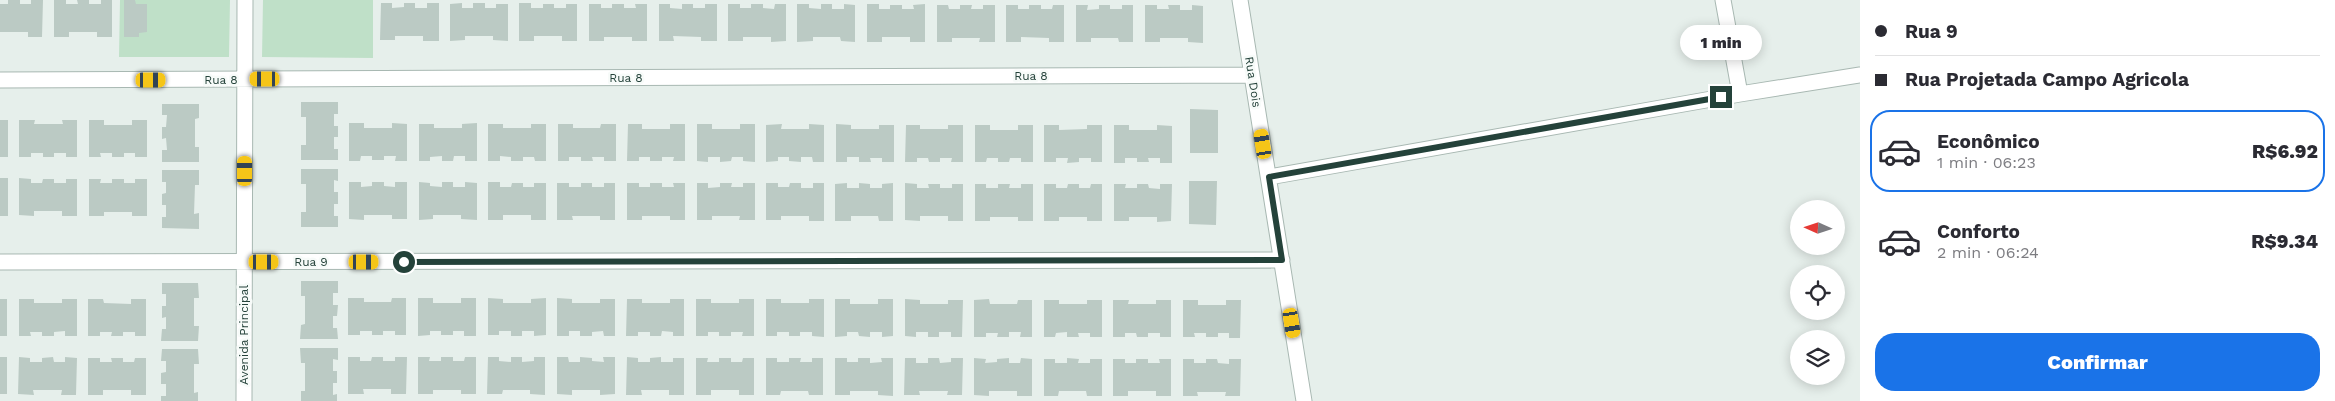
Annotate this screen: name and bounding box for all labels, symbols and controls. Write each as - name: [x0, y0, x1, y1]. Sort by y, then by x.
- text: Rua 9: [1905, 20, 1958, 43]
- callout: 1 min: [1680, 24, 1762, 59]
- text: 1 min: [1700, 33, 1742, 52]
- street label: Rua Dois: [1242, 56, 1264, 108]
- text: Rua Projetada Campo Agricola: [1905, 68, 2189, 91]
- street label: Rua 8: [1014, 69, 1048, 83]
- street label: Rua 8: [609, 71, 643, 85]
- car: [250, 72, 280, 87]
- car: [136, 73, 166, 88]
- street label: Rua 8: [204, 73, 238, 87]
- route end: [1710, 86, 1732, 108]
- car: [1253, 128, 1272, 160]
- icon: car: [1877, 129, 1922, 174]
- text: Econômico: [1937, 130, 2040, 153]
- text: R$6.92: [2252, 140, 2318, 163]
- text: 1 min · 06:23: [1937, 153, 2036, 172]
- car: [237, 156, 252, 186]
- north arrow: [1790, 200, 1845, 255]
- map controls: [1790, 200, 1845, 385]
- icon: car: [1877, 219, 1922, 264]
- text: Conforto: [1937, 220, 2020, 243]
- text: R$9.34: [2251, 230, 2318, 253]
- text: 2 min · 06:24: [1937, 243, 2039, 262]
- route start: [393, 251, 415, 273]
- car: [249, 255, 279, 270]
- street label: Rua 9: [294, 255, 328, 269]
- car: [349, 255, 379, 270]
- button: locate: [1790, 265, 1845, 320]
- street label: Avenida Principal: [237, 285, 251, 385]
- car: [1282, 307, 1301, 339]
- button: layers: [1790, 330, 1845, 385]
- button: Confirmar: [1875, 333, 2320, 391]

